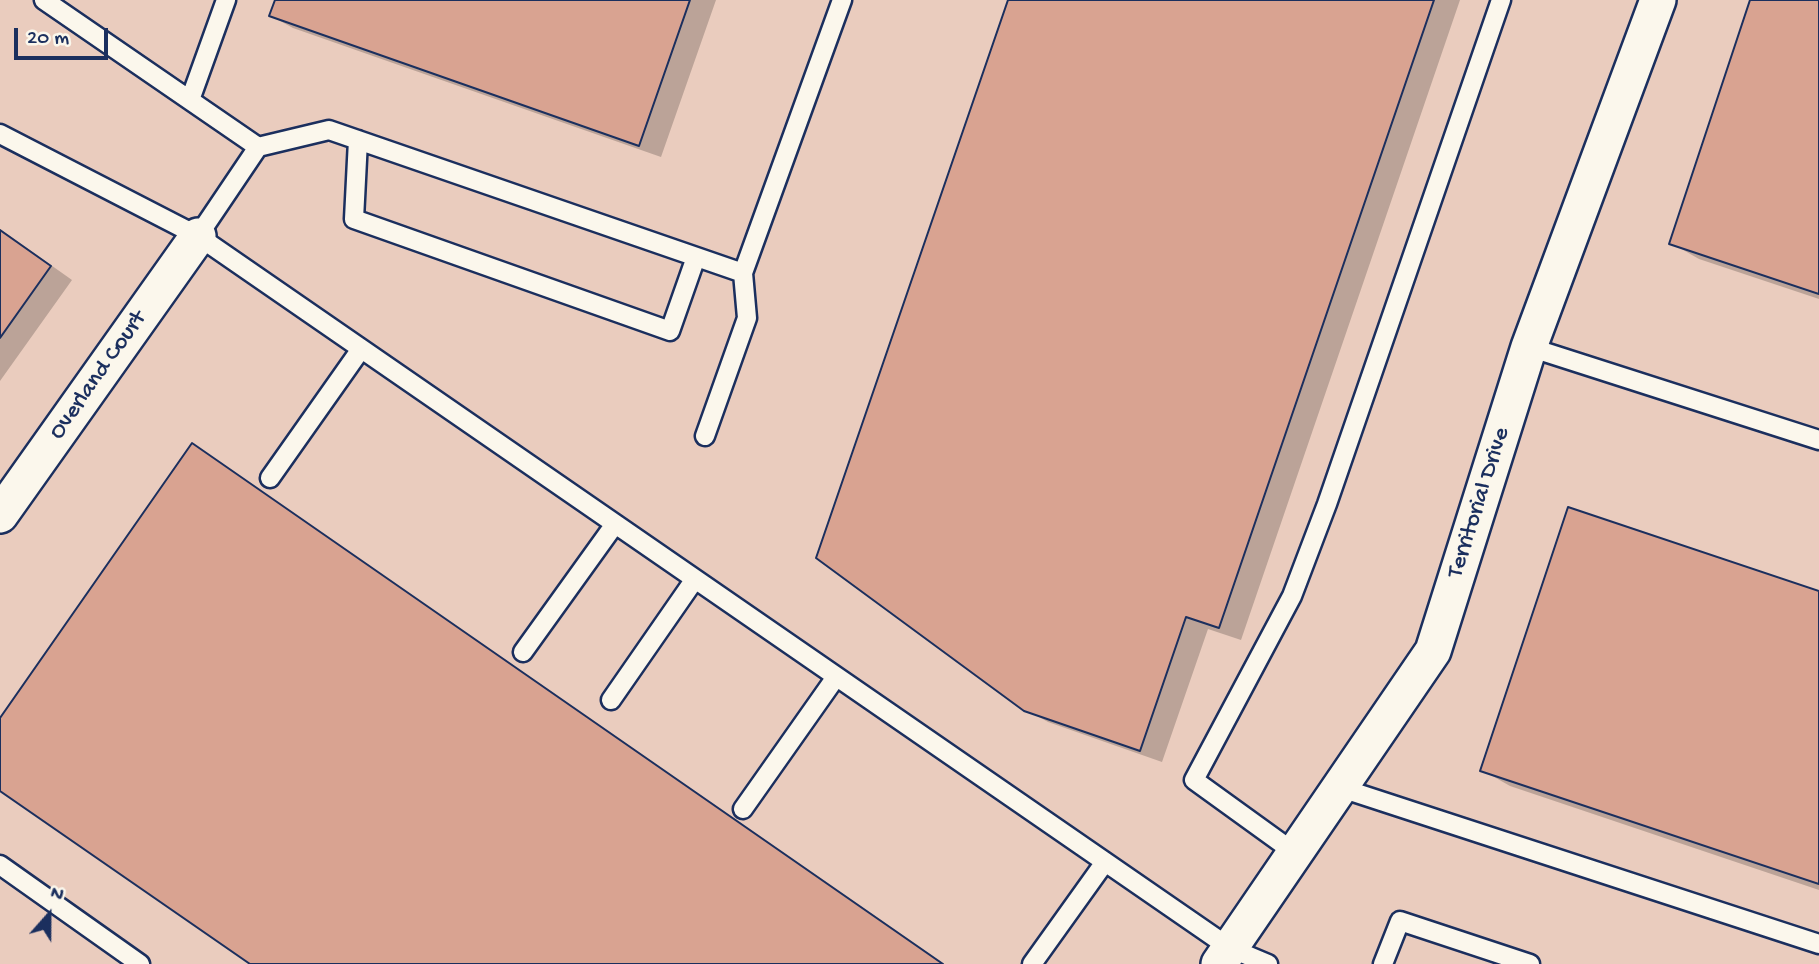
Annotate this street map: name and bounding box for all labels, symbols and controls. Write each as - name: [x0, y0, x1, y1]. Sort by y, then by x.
- scale bar: [18, 14, 112, 58]
- text: 20 m: [27, 27, 69, 52]
- street label: Overland Court: [44, 306, 154, 446]
- street label: Territorial Drive: [1442, 424, 1518, 582]
- north arrow: [14, 880, 84, 950]
- text: N: [47, 882, 67, 908]

